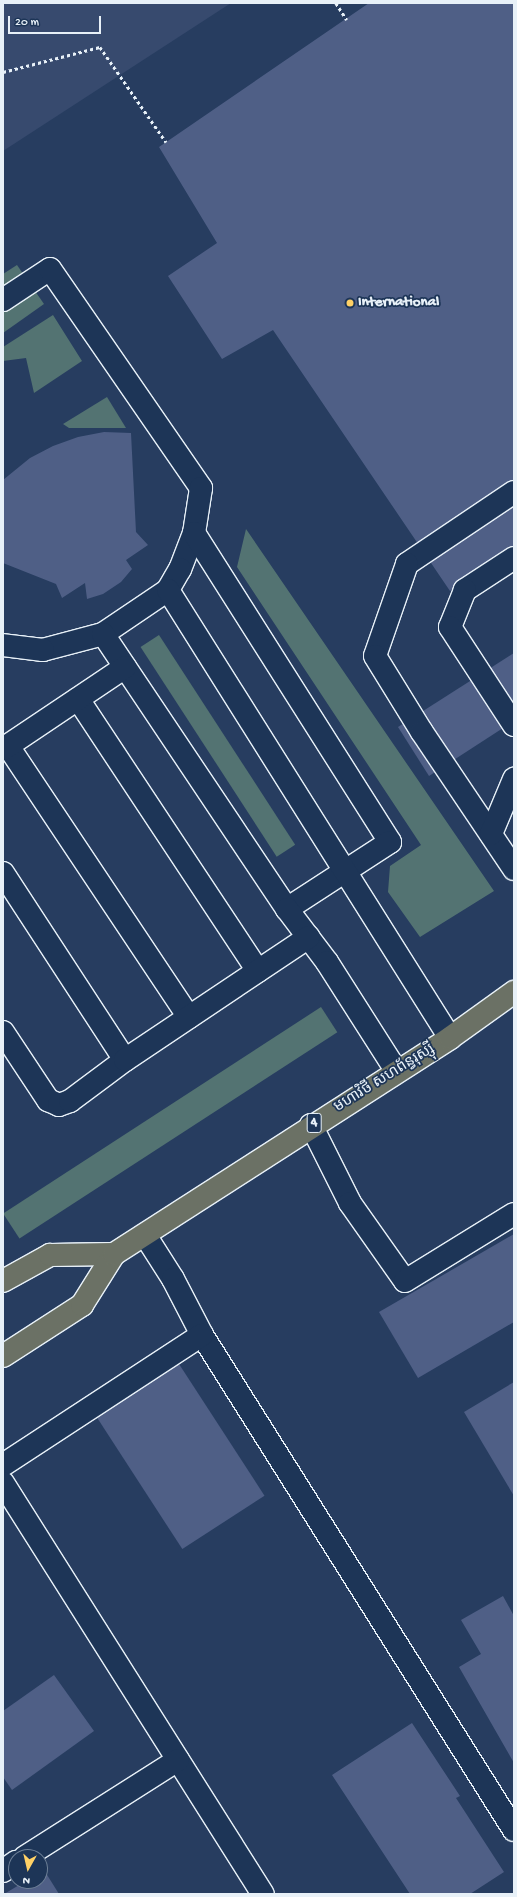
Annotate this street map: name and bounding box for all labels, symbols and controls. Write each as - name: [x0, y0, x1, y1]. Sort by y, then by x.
- scale bar: [10, 8, 103, 34]
- text: 20 m: [15, 16, 39, 30]
- place label: International: [358, 294, 439, 312]
- marker: International: [345, 298, 355, 308]
- street label: មហាវិថី សហព័ន្ធរុស្ស៊ី: [331, 1041, 439, 1117]
- road number: 4: [306, 1111, 322, 1135]
- north arrow: [8, 1849, 48, 1889]
- text: N: [22, 1873, 31, 1886]

